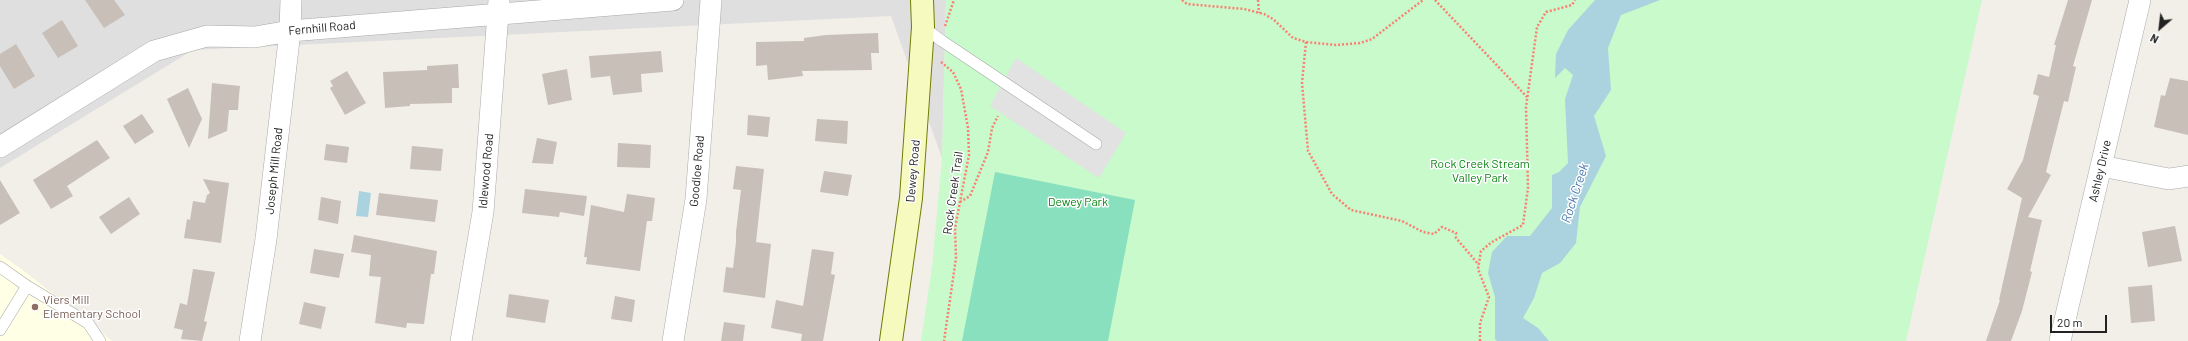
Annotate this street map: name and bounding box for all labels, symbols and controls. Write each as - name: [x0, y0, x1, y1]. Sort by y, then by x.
- north arrow: [2140, 8, 2180, 48]
- street label: Fernhill Road: [288, 18, 356, 38]
- text: N: [2148, 32, 2160, 46]
- street label: Joseph Mill Road: [262, 127, 286, 215]
- street label: Idlewood Road: [476, 133, 496, 209]
- street label: Goodloe Road: [687, 135, 707, 207]
- street label: Dewey Road: [903, 139, 923, 203]
- street label: Ashley Drive: [2086, 139, 2114, 203]
- street label: Rock Creek Trail: [940, 151, 966, 235]
- park label: Rock Creek Stream Valley Park: [1430, 157, 1530, 185]
- water label: Rock Creek: [1558, 161, 1592, 225]
- park label: Dewey Park: [1048, 195, 1108, 209]
- place label: Viers Mill Elementary School: [43, 293, 141, 321]
- marker: Viers Mill Elementary School: [30, 302, 40, 312]
- scale bar: [2052, 307, 2109, 333]
- text: 20 m: [2057, 315, 2083, 329]

